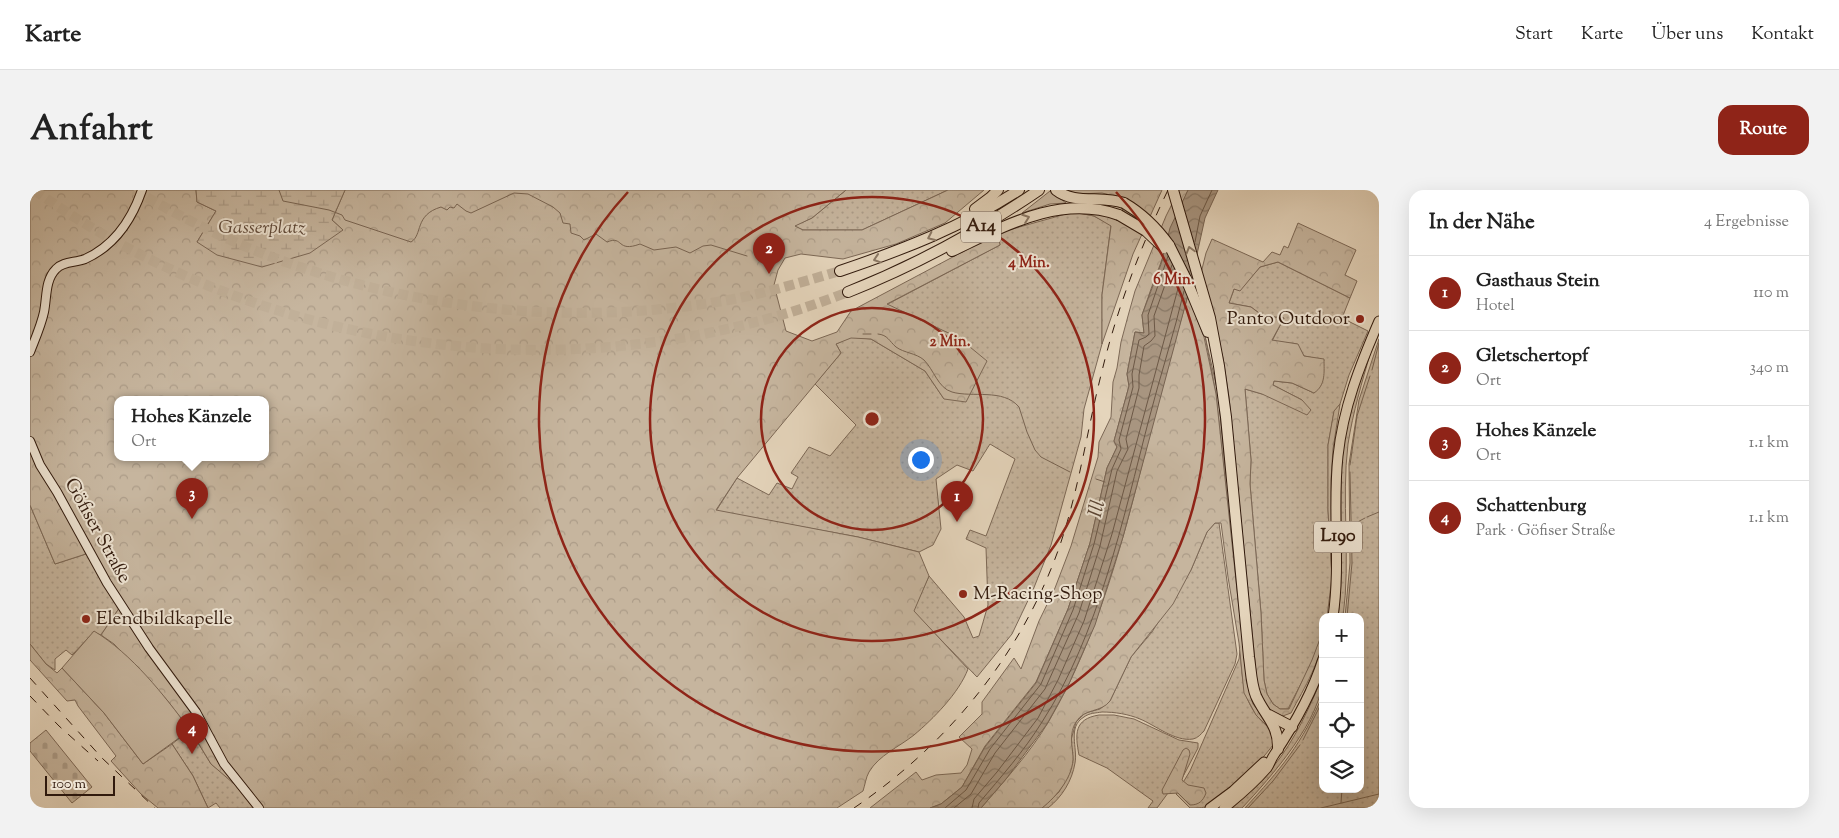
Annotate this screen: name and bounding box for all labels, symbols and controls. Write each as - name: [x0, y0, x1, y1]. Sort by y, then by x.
- text: Karte: [25, 18, 82, 52]
- text: Start: [1515, 22, 1553, 48]
- text: Karte: [1581, 22, 1623, 48]
- text: Über uns: [1651, 22, 1723, 48]
- text: Kontakt: [1751, 22, 1814, 48]
- text: Anfahrt: [30, 105, 153, 156]
- button: Route: [1718, 105, 1809, 155]
- text: In der Nähe: [1429, 208, 1535, 238]
- text: 4 Ergebnisse: [1704, 211, 1789, 234]
- road number: A14: [961, 212, 1001, 242]
- one-way arrow: [1021, 214, 1030, 224]
- park label: Gasserplatz: [218, 215, 306, 242]
- one-way arrow: [927, 231, 936, 241]
- pin: 2: [753, 233, 785, 274]
- one-way arrow: [1186, 247, 1196, 255]
- one-way arrow: [873, 253, 882, 263]
- text: 4 Min.: [1007, 253, 1050, 274]
- text: Gasthaus Stein: [1476, 268, 1600, 295]
- text: 6 Min.: [1153, 270, 1195, 291]
- text: 1: [1442, 282, 1448, 305]
- text: 110 m: [1753, 282, 1789, 305]
- text: Hotel: [1476, 295, 1515, 318]
- place label: Panto Outdoor: [1227, 306, 1350, 333]
- marker: Panto Outdoor: [1354, 313, 1366, 325]
- text: 2 Min.: [930, 332, 971, 353]
- text: Gletschertopf: [1476, 343, 1589, 370]
- text: 2: [1441, 357, 1449, 380]
- text: 340 m: [1750, 357, 1789, 380]
- text: Ort: [1476, 370, 1501, 393]
- popup: [114, 396, 269, 461]
- text: Hohes Känzele: [131, 404, 252, 431]
- centre of rings: [863, 410, 881, 428]
- text: Hohes Känzele: [1476, 418, 1596, 445]
- text: Ort: [131, 431, 156, 454]
- text: 3: [1442, 432, 1448, 455]
- text: 1.1 km: [1749, 432, 1789, 455]
- text: Ort: [1476, 445, 1501, 468]
- your location: [908, 447, 934, 473]
- street label: Göfiser Straße: [57, 474, 137, 589]
- pin: 3: [176, 478, 208, 519]
- pin: 1: [941, 481, 973, 522]
- text: Schattenburg: [1476, 493, 1586, 520]
- water label: Ill: [1082, 497, 1114, 521]
- text: 4: [1441, 507, 1449, 530]
- text: 1.1 km: [1749, 507, 1789, 530]
- text: Park · Göfiser Straße: [1476, 520, 1615, 543]
- road number: L190: [1314, 522, 1362, 552]
- place label: M-Racing-Shop: [973, 581, 1102, 608]
- marker: M-Racing-Shop: [957, 588, 969, 600]
- place label: Elendbildkapelle: [96, 606, 233, 633]
- marker: Elendbildkapelle: [80, 613, 92, 625]
- map controls: [1319, 613, 1364, 793]
- button: +: [1319, 613, 1364, 658]
- button: −: [1319, 658, 1364, 703]
- button: locate: [1319, 703, 1364, 748]
- pin: 4: [176, 713, 208, 754]
- button: layers: [1319, 748, 1364, 793]
- scale bar: [45, 773, 115, 796]
- text: 100 m: [52, 775, 86, 795]

